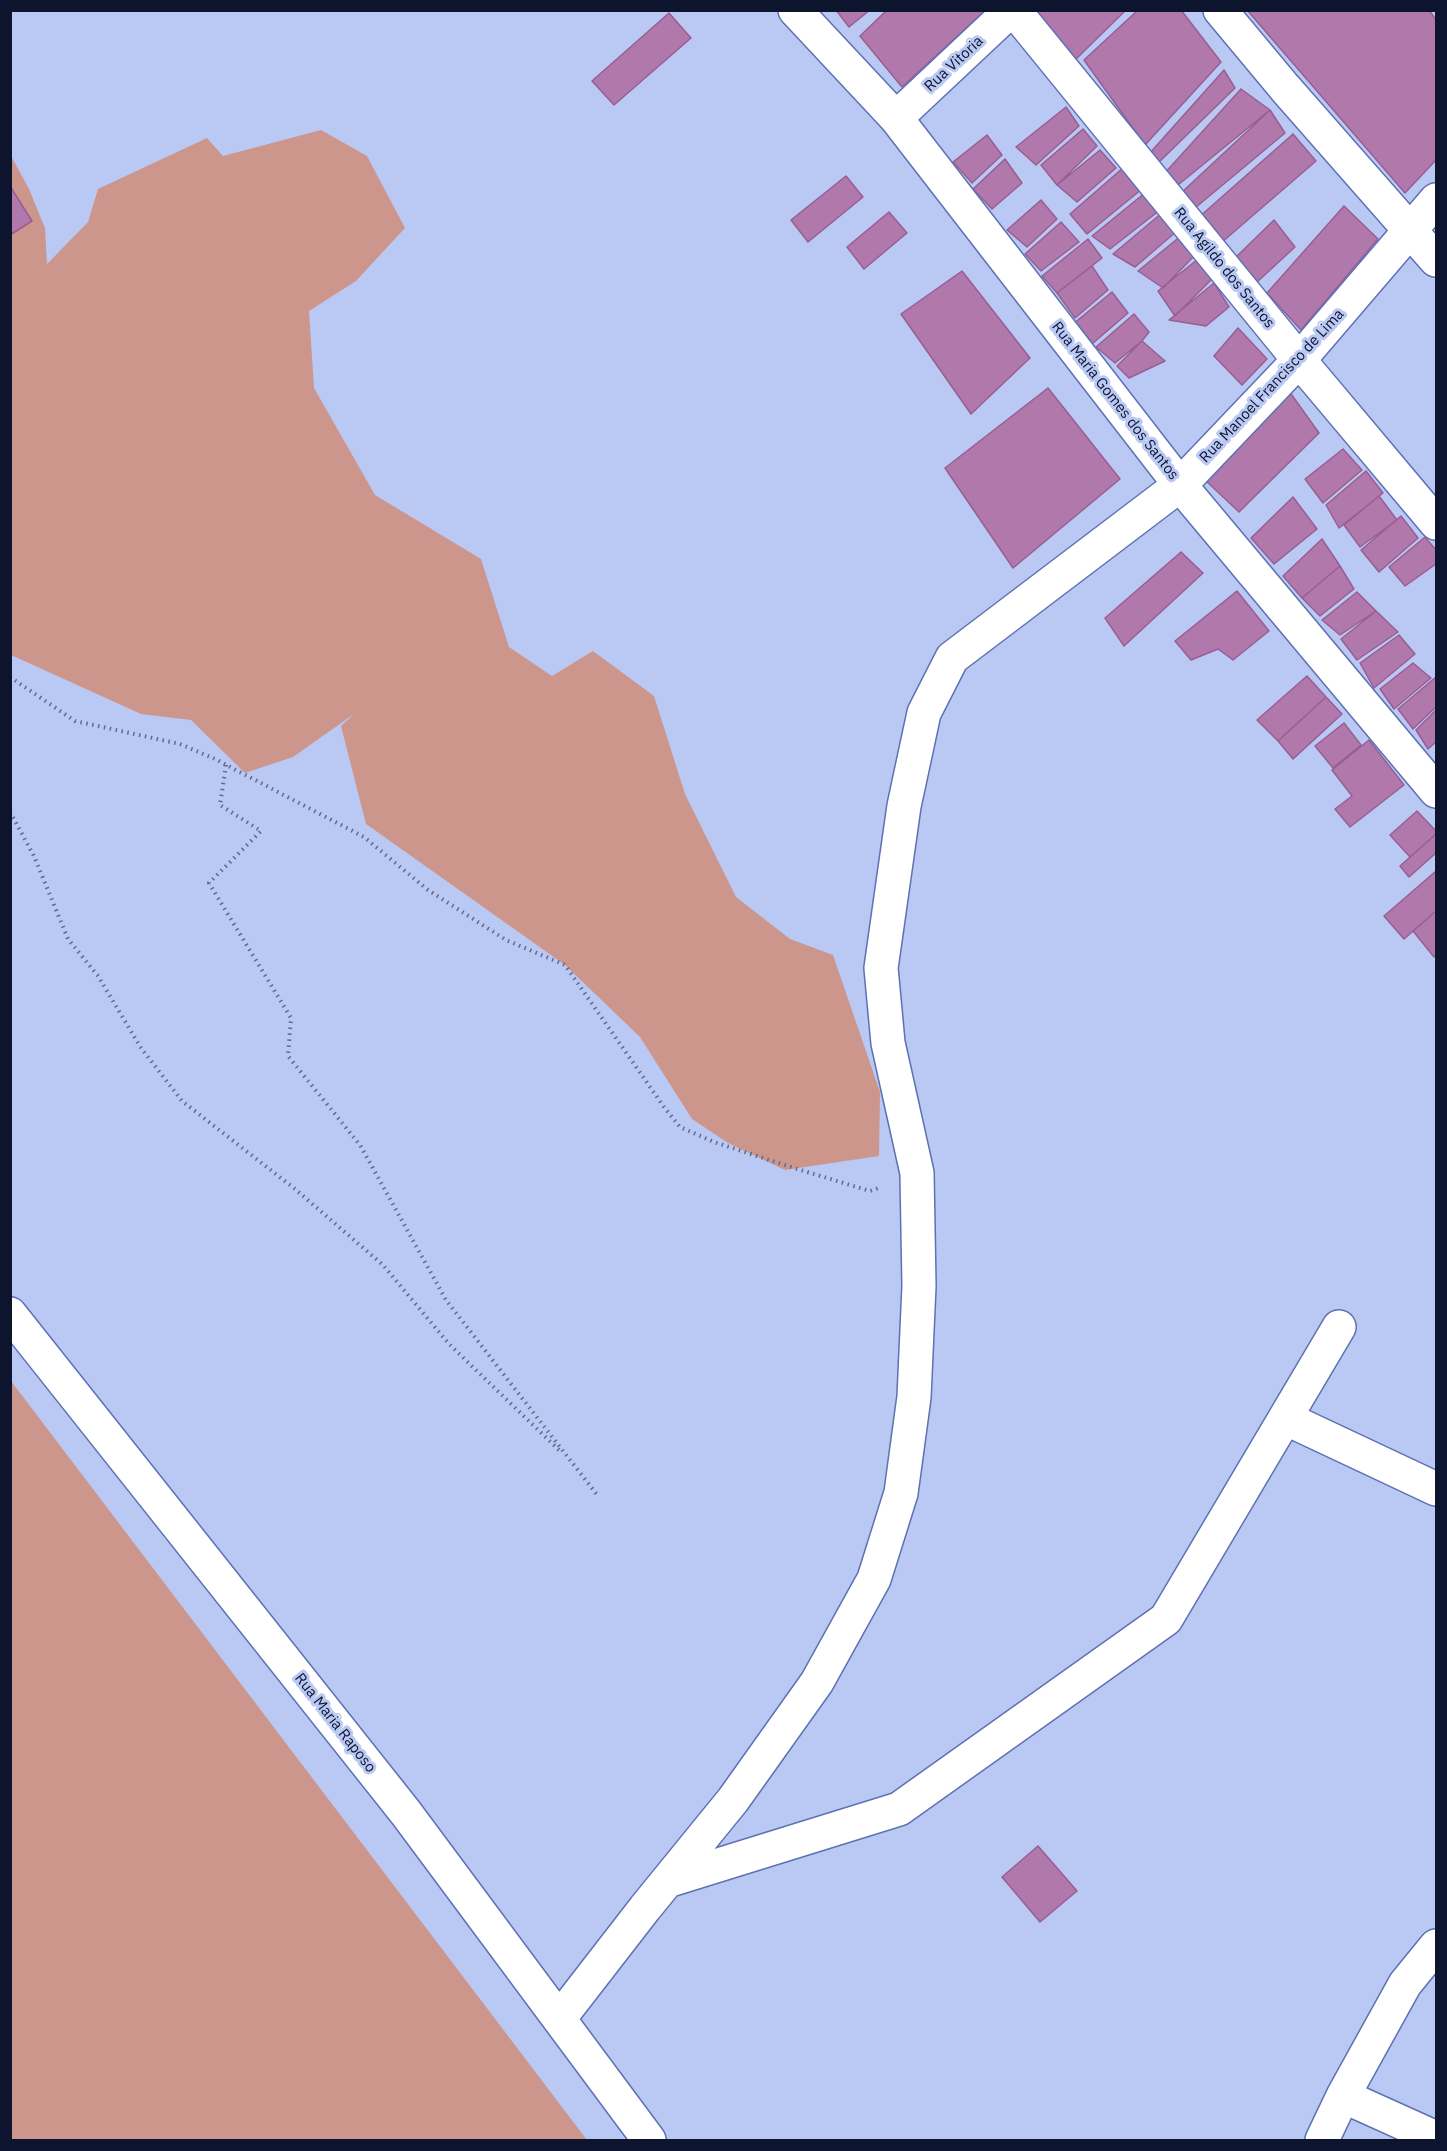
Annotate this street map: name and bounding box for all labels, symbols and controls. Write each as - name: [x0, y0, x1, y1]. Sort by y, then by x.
- street label: Rua Vitoria: [921, 32, 987, 96]
- street label: Rua Agildo dos Santos: [1170, 204, 1278, 332]
- street label: Rua Manoel Francisco de Lima: [1196, 305, 1348, 467]
- street label: Rua Maria Gomes dos Santos: [1048, 318, 1182, 484]
- street label: Rua Maria Raposo: [291, 1670, 379, 1776]

